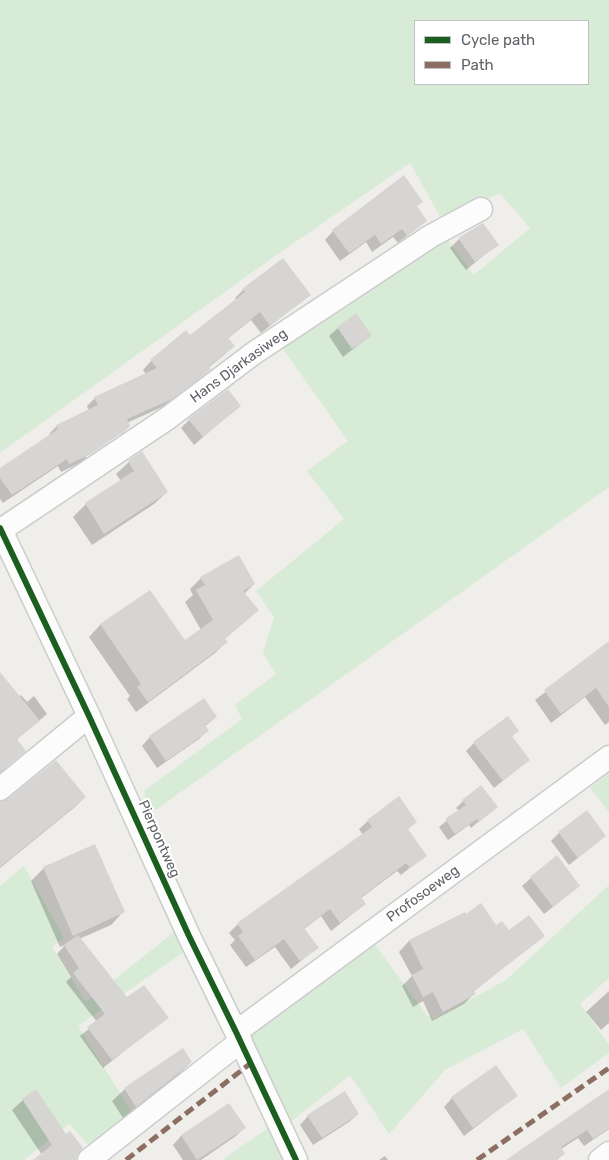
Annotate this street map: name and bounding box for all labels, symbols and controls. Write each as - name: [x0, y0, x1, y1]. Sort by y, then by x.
- legend: [414, 20, 589, 85]
- text: Cycle path: [461, 31, 535, 49]
- text: Path: [461, 56, 494, 74]
- street label: Hans Djarkasiweg: [187, 325, 291, 407]
- street label: Pierpontweg: [134, 798, 184, 880]
- street label: Profosoeweg: [383, 862, 463, 926]

